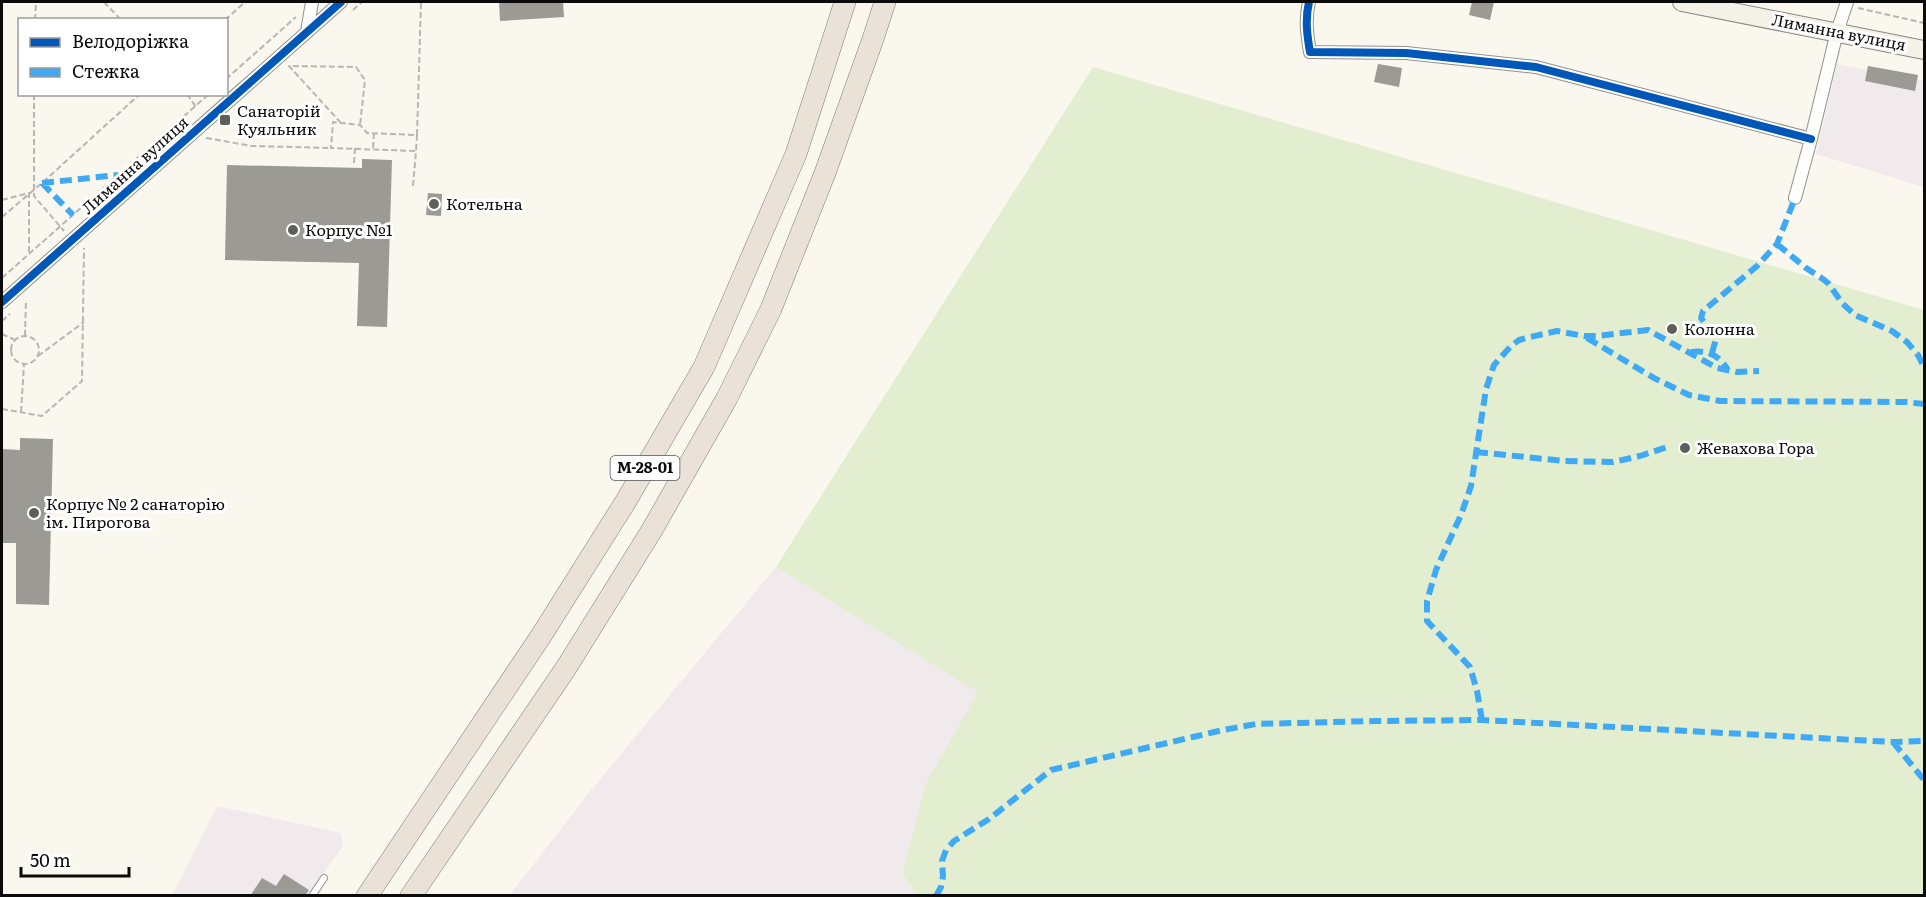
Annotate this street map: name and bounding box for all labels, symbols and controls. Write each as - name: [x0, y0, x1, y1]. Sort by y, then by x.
- street label: Лиманна вулиця: [1770, 6, 1908, 56]
- legend: [18, 18, 228, 96]
- text: Велодоріжка: [72, 27, 189, 54]
- text: Стежка: [72, 57, 140, 84]
- place label: Санаторій Куяльник: [237, 98, 321, 140]
- street label: Лиманна вулиця: [76, 110, 193, 219]
- marker: Санаторій Куяльник: [218, 113, 232, 127]
- place label: Котельна: [446, 191, 523, 215]
- marker: Котельна: [427, 197, 441, 211]
- place label: Корпус №1: [305, 217, 393, 241]
- marker: Корпус №1: [286, 223, 300, 237]
- place label: Колонна: [1684, 316, 1755, 340]
- marker: Колонна: [1665, 322, 1679, 336]
- place label: Жевахова Гора: [1697, 435, 1815, 459]
- marker: Жевахова Гора: [1678, 441, 1692, 455]
- road number: М-28-01: [610, 456, 680, 480]
- place label: Корпус № 2 санаторію ім. Пирогова: [46, 491, 225, 533]
- marker: Корпус № 2 санаторію ім. Пирогова: [27, 506, 41, 520]
- scale bar: [21, 840, 129, 878]
- text: 50 m: [30, 846, 71, 873]

